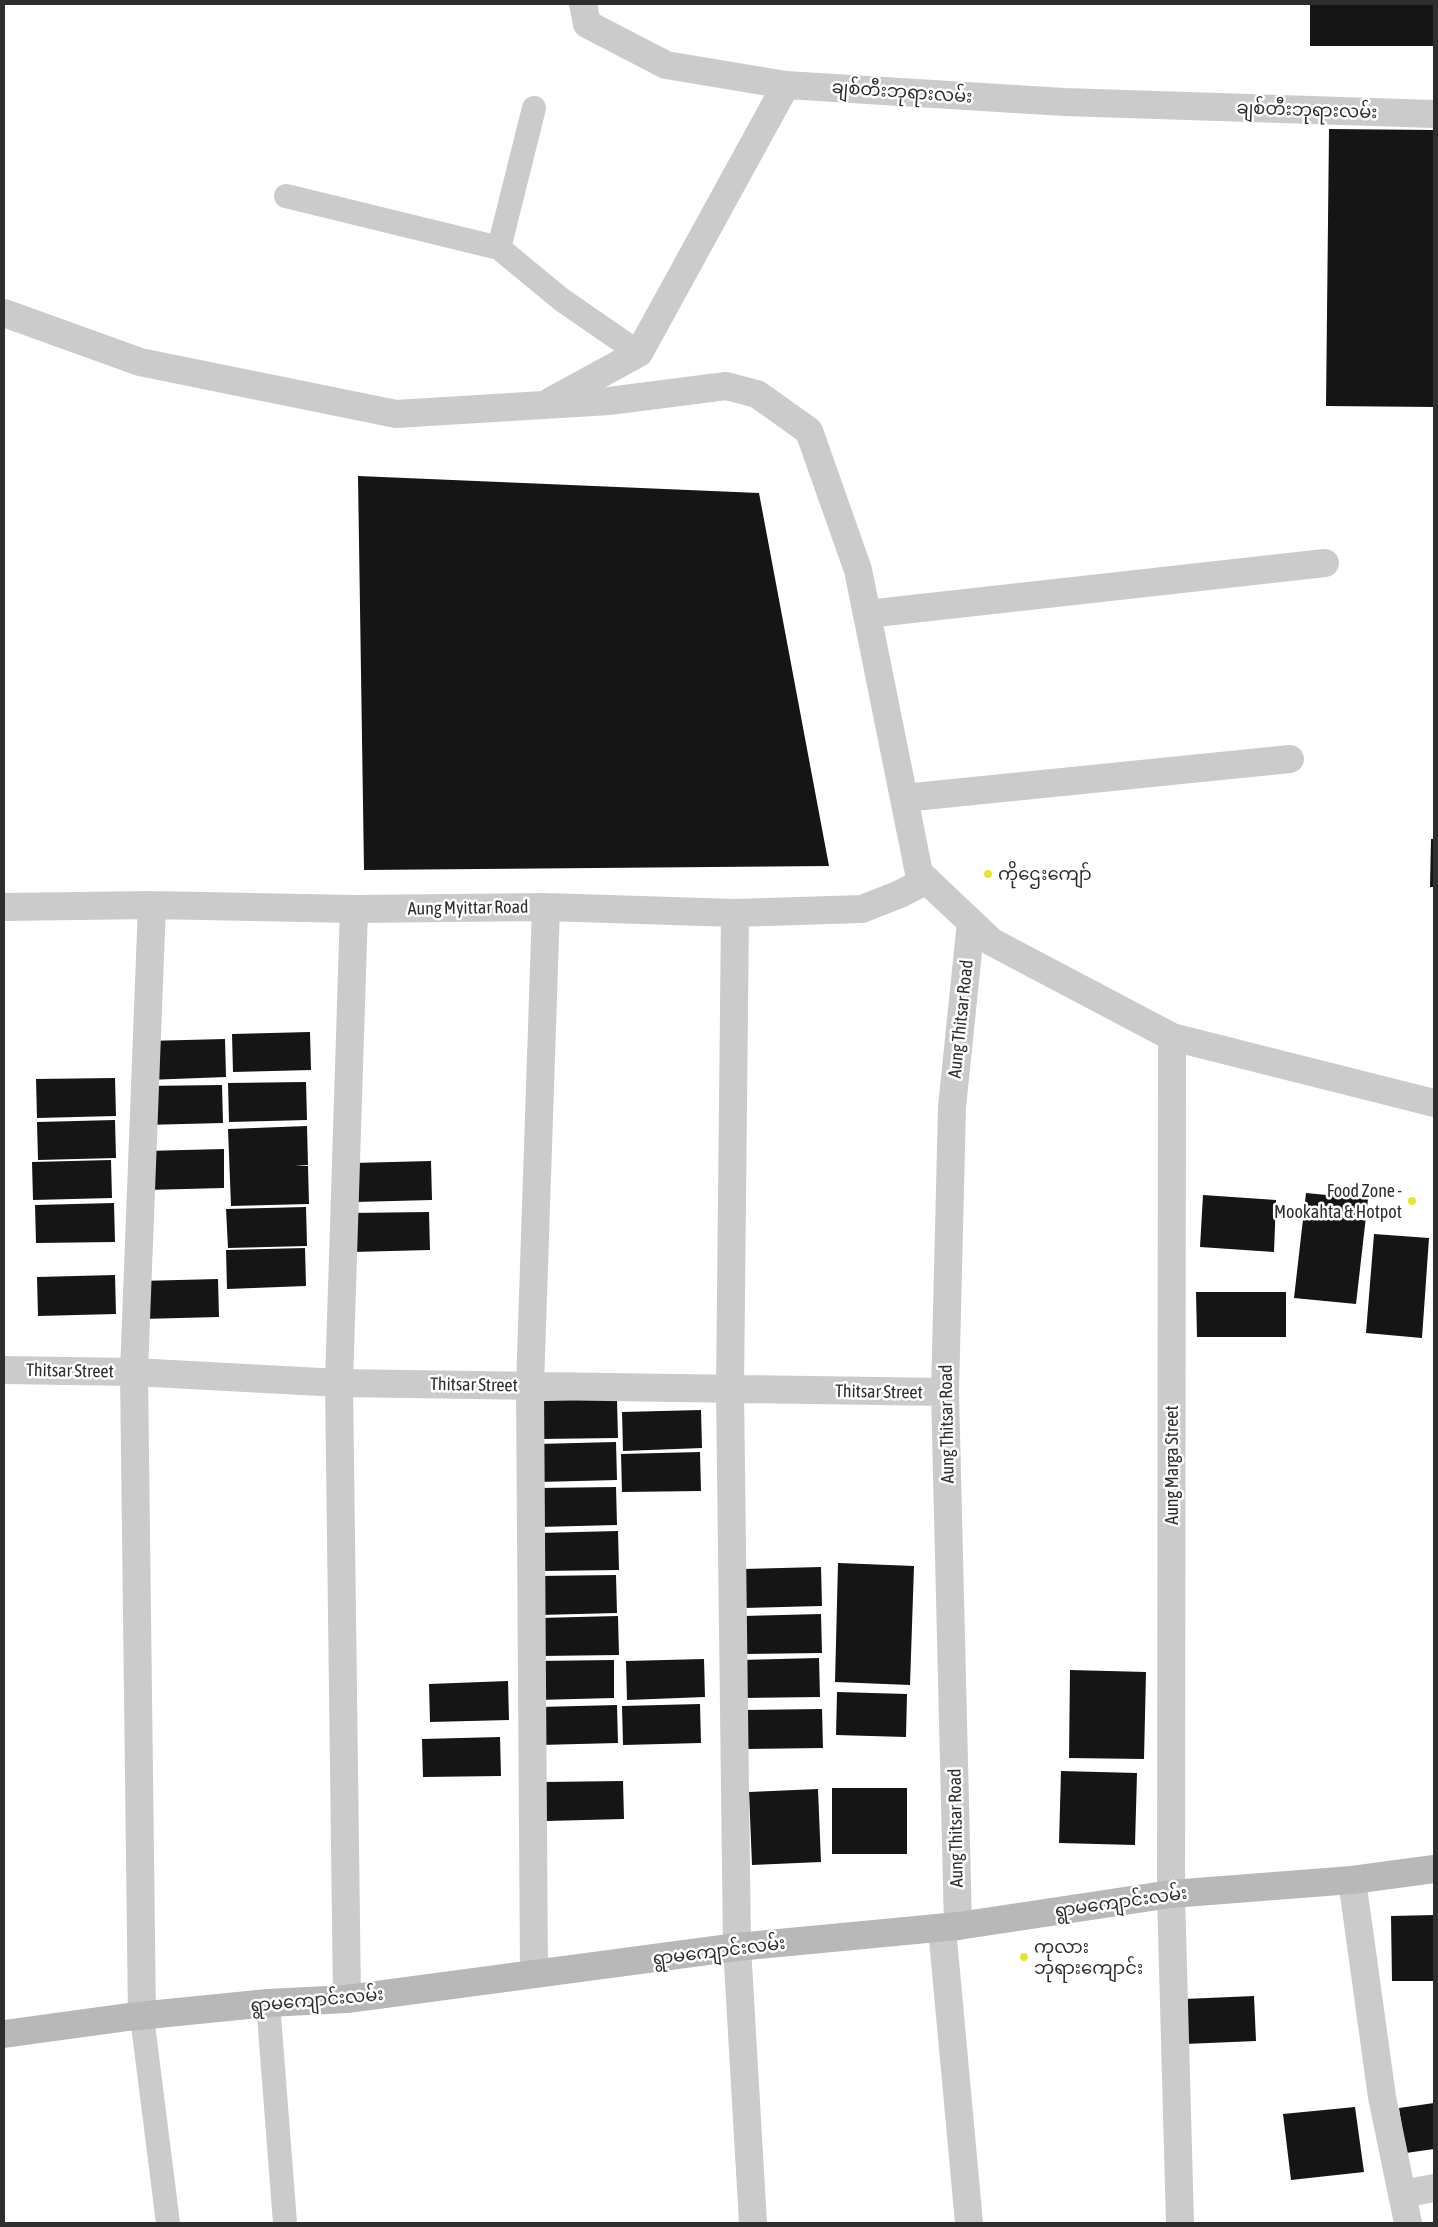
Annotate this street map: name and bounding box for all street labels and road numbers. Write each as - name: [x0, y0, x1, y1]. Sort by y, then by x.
- street label: ချစ်တီးဘုရားလမ်း: [831, 76, 973, 108]
- street label: ချစ်တီးဘုရားလမ်း: [1236, 97, 1378, 123]
- street label: Aung Myittar Road: [407, 896, 529, 920]
- street label: Aung Thitsar Road: [944, 959, 978, 1079]
- street label: Thitsar Street: [26, 1359, 114, 1383]
- street label: Aung Thitsar Road: [935, 1364, 959, 1484]
- street label: Thitsar Street: [430, 1373, 518, 1397]
- street label: Thitsar Street: [835, 1380, 923, 1404]
- street label: Aung Marga Street: [1161, 1405, 1183, 1525]
- street label: Aung Thitsar Road: [944, 1768, 968, 1888]
- street label: ရွာမကျောင်းလမ်း: [1053, 1882, 1189, 1922]
- street label: ရွာမကျောင်းလမ်း: [651, 1932, 787, 1970]
- street label: ရွာမကျောင်းလမ်း: [250, 1983, 384, 2017]

